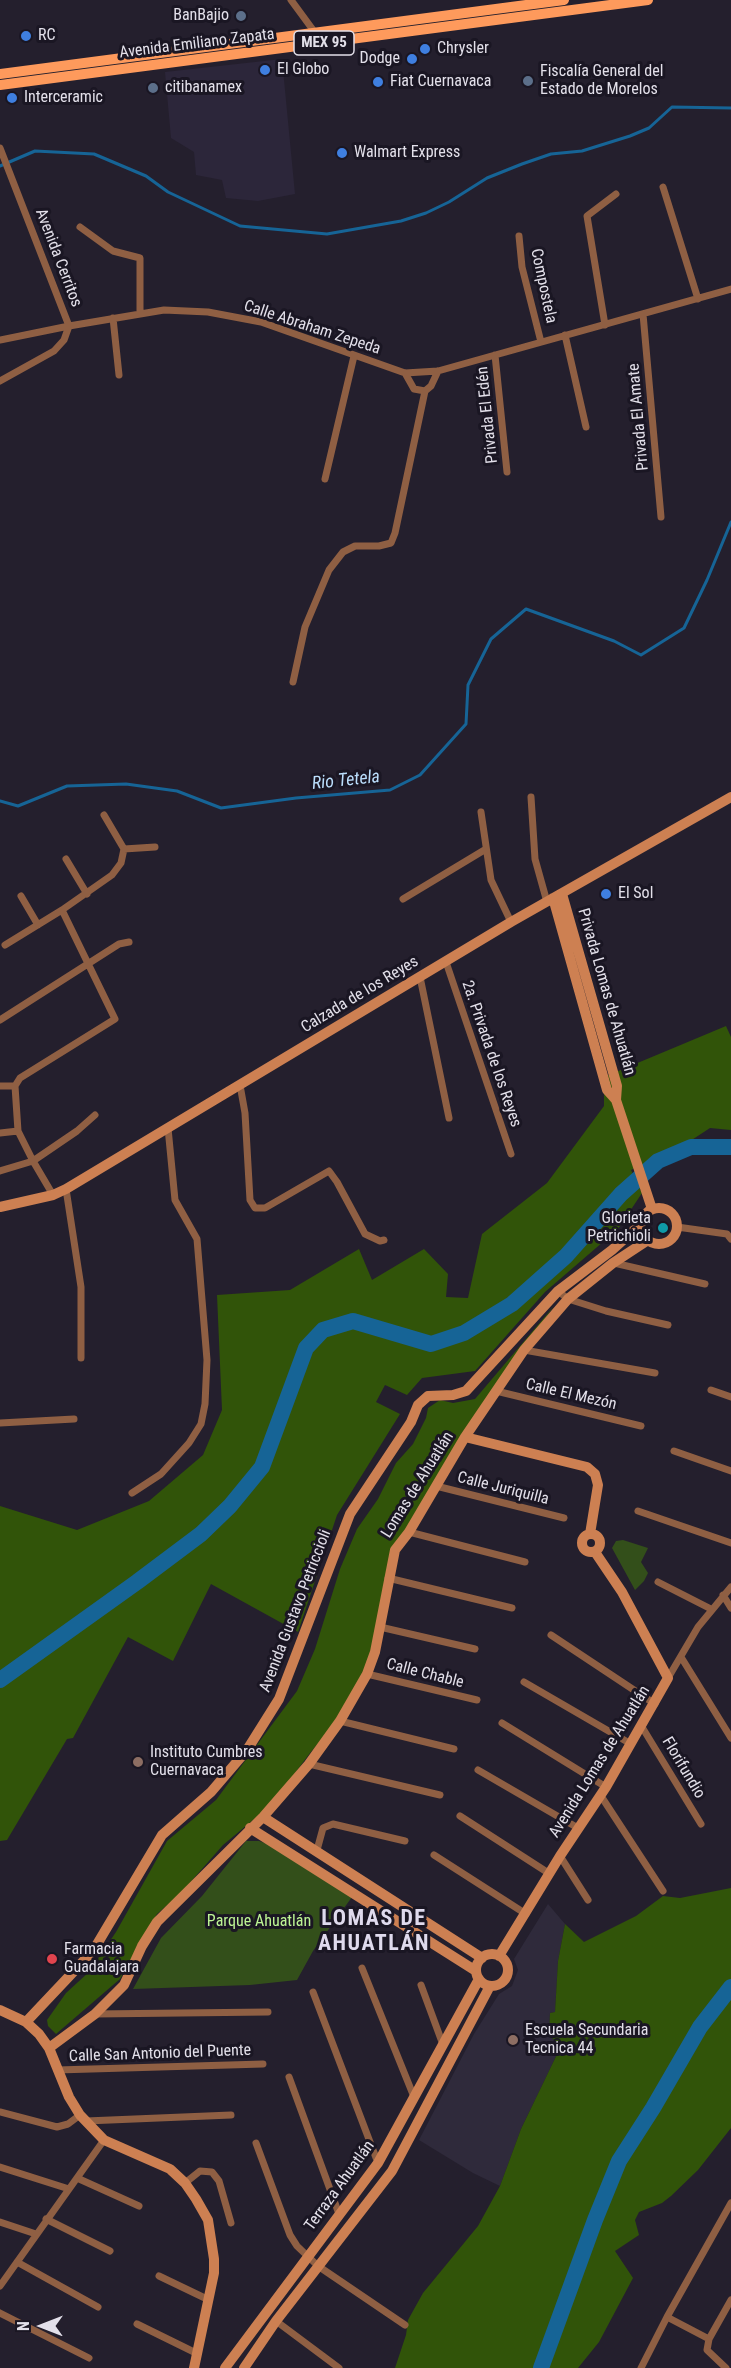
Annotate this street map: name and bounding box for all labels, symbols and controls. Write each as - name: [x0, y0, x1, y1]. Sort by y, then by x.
- place label: BanBajio: [173, 6, 229, 26]
- marker: BanBajio: [234, 9, 248, 23]
- street label: Avenida Emiliano Zapata: [118, 25, 276, 63]
- place label: RC: [38, 26, 56, 46]
- marker: RC: [19, 29, 33, 43]
- road number: MEX 95: [294, 31, 354, 55]
- place label: Chrysler: [437, 39, 489, 59]
- marker: Chrysler: [418, 42, 432, 56]
- place label: Dodge: [360, 49, 400, 69]
- marker: Dodge: [405, 52, 419, 66]
- place label: El Globo: [277, 60, 329, 80]
- place label: Fiscalía General del Estado de Morelos: [540, 62, 663, 100]
- marker: El Globo: [258, 63, 272, 77]
- place label: Fiat Cuernavaca: [390, 72, 491, 92]
- marker: Fiscalía General del Estado de Morelos: [521, 74, 535, 88]
- marker: Fiat Cuernavaca: [371, 75, 385, 89]
- place label: citibanamex: [165, 78, 242, 98]
- marker: citibanamex: [146, 81, 160, 95]
- place label: Interceramic: [24, 88, 103, 108]
- marker: Interceramic: [5, 91, 19, 105]
- place label: Walmart Express: [354, 143, 460, 163]
- marker: Walmart Express: [335, 146, 349, 160]
- street label: Avenida Cerritos: [30, 206, 86, 310]
- street label: Compostela: [526, 247, 560, 325]
- street label: Calle Abraham Zepeda: [241, 297, 383, 359]
- street label: Privada El Amate: [625, 363, 653, 471]
- street label: Privada El Edén: [473, 366, 503, 464]
- water label: Rio Tetela: [311, 767, 381, 795]
- place label: El Sol: [618, 884, 653, 904]
- marker: El Sol: [599, 887, 613, 901]
- street label: Privada Lomas de Ahuatlán: [573, 906, 639, 1078]
- street label: Calzada de los Reyes: [298, 952, 422, 1038]
- street label: 2a. Privada de los Reyes: [457, 978, 525, 1130]
- place label: Glorieta Petrichioli: [587, 1209, 651, 1247]
- marker: Glorieta Petrichioli: [656, 1221, 670, 1235]
- street label: Calle El Mezón: [524, 1375, 618, 1415]
- street label: Lomas de Ahuatlán: [378, 1428, 458, 1542]
- street label: Calle Juriquilla: [455, 1468, 551, 1510]
- street label: Avenida Gustavo Petriccioli: [256, 1527, 336, 1695]
- street label: Calle Chable: [384, 1655, 466, 1693]
- street label: Avenida Lomas de Ahuatlán: [545, 1683, 655, 1841]
- street label: Florifundio: [657, 1734, 709, 1802]
- place label: Instituto Cumbres Cuernavaca: [150, 1743, 262, 1781]
- marker: Instituto Cumbres Cuernavaca: [131, 1755, 145, 1769]
- district label: LOMAS DE AHUATLÁN: [318, 1906, 430, 1958]
- park label: Parque Ahuatlán: [207, 1912, 311, 1932]
- place label: Farmacia Guadalajara: [64, 1940, 139, 1978]
- marker: Farmacia Guadalajara: [45, 1952, 59, 1966]
- place label: Escuela Secundaria Tecnica 44: [525, 2021, 648, 2059]
- marker: Escuela Secundaria Tecnica 44: [506, 2033, 520, 2047]
- street label: Calle San Antonio del Puente: [69, 2041, 251, 2067]
- street label: Terraza Ahuatlán: [301, 2137, 379, 2235]
- north arrow: [12, 2296, 72, 2356]
- text: N: [14, 2321, 33, 2331]

